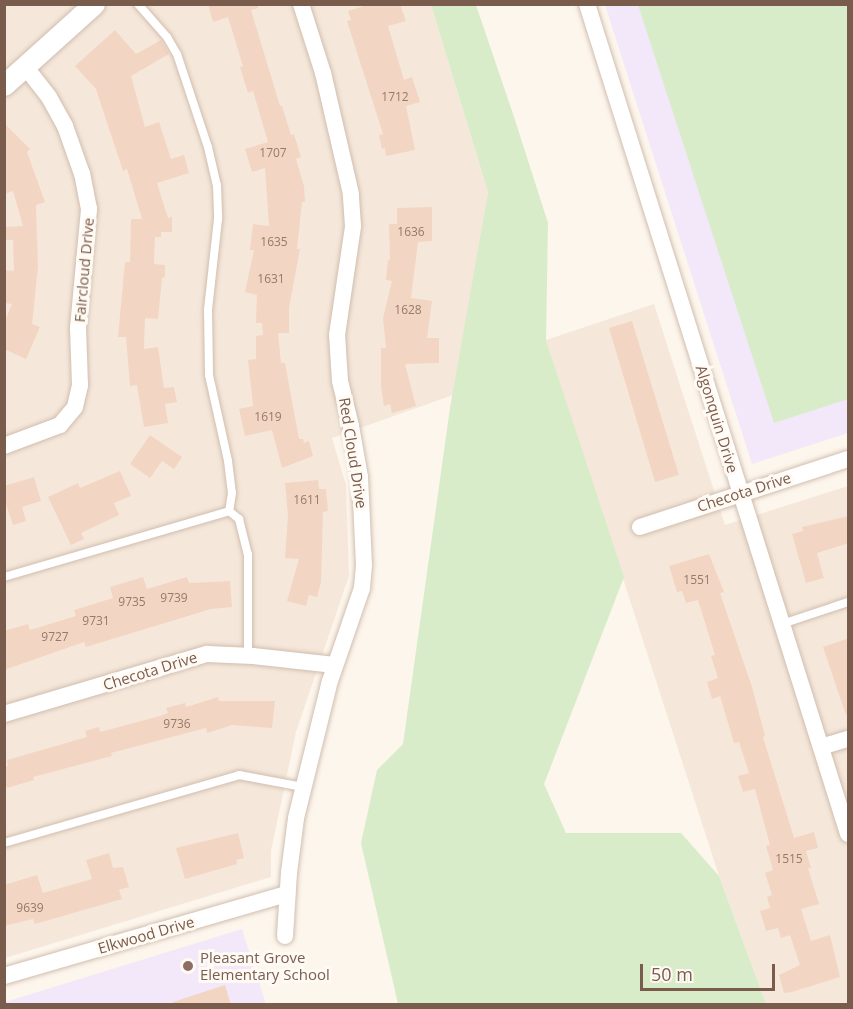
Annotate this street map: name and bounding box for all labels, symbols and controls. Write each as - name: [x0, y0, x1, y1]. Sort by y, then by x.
- house number: 1712: [381, 90, 409, 104]
- house number: 1707: [259, 146, 287, 160]
- street label: Faircloud Drive: [70, 217, 98, 323]
- house number: 1636: [397, 225, 425, 239]
- house number: 1635: [260, 235, 288, 249]
- house number: 1631: [257, 272, 285, 286]
- house number: 1628: [394, 303, 422, 317]
- street label: Algonquin Drive: [692, 363, 742, 475]
- street label: Red Cloud Drive: [335, 396, 371, 510]
- house number: 1619: [254, 410, 282, 424]
- street label: Checota Drive: [695, 468, 793, 516]
- house number: 1611: [293, 493, 321, 507]
- house number: 1551: [683, 573, 711, 587]
- house number: 9739: [160, 591, 188, 605]
- house number: 9735: [118, 595, 146, 609]
- house number: 9731: [82, 614, 110, 628]
- house number: 9727: [41, 630, 69, 644]
- street label: Checota Drive: [101, 648, 199, 694]
- house number: 9736: [163, 717, 191, 731]
- house number: 1515: [775, 852, 803, 866]
- house number: 9639: [16, 901, 44, 915]
- street label: Elkwood Drive: [96, 913, 196, 957]
- place label: Pleasant Grove Elementary School: [200, 948, 330, 983]
- scale bar: [643, 952, 778, 990]
- marker: Pleasant Grove Elementary School: [181, 959, 195, 973]
- text: 50 m: [651, 962, 693, 986]

